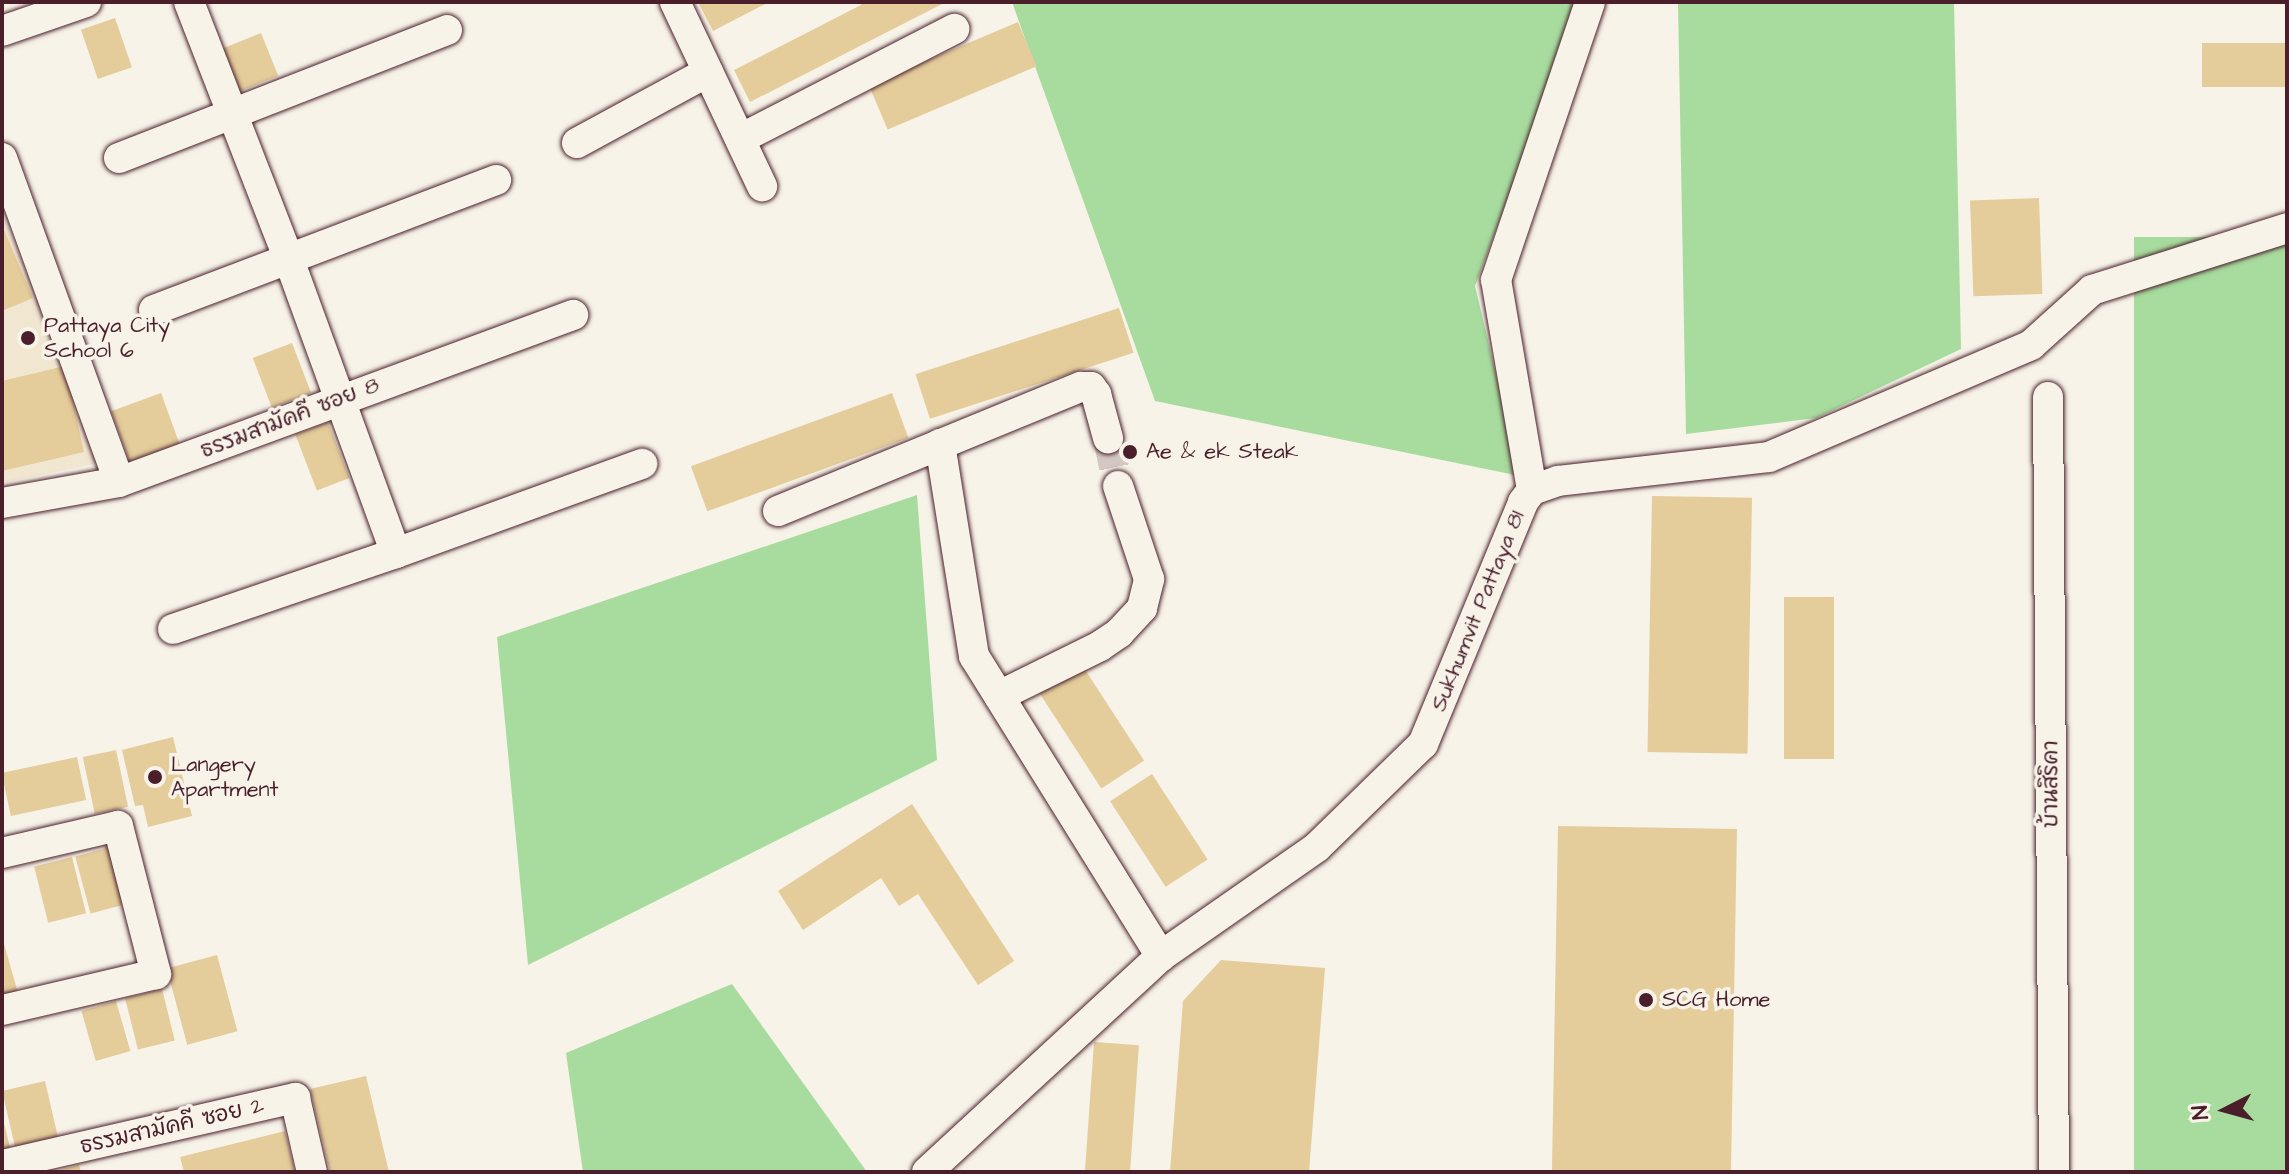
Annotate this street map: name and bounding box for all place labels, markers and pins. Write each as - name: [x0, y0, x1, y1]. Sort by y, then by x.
- place label: Pattaya City School 6: [44, 312, 170, 364]
- marker: Pattaya City School 6: [19, 329, 37, 347]
- place label: Ae & ek Steak: [1146, 439, 1298, 465]
- marker: Ae & ek Steak: [1121, 443, 1139, 461]
- place label: Langery Apartment: [171, 751, 278, 802]
- marker: Langery Apartment: [146, 768, 164, 786]
- place label: SCG Home: [1662, 987, 1770, 1013]
- marker: SCG Home: [1637, 991, 1655, 1009]

